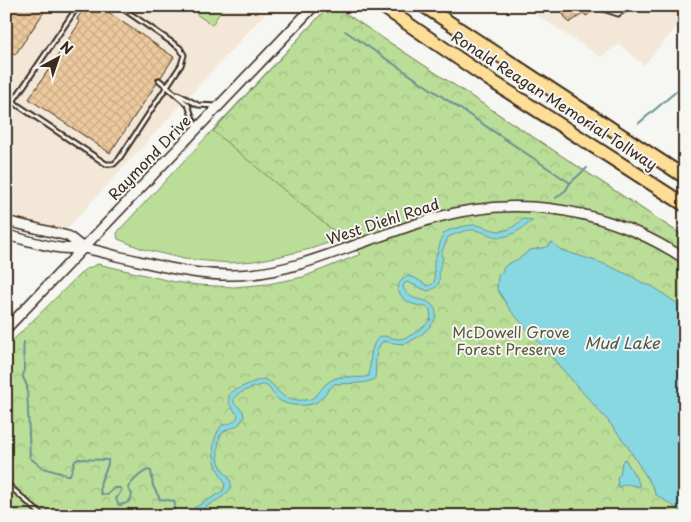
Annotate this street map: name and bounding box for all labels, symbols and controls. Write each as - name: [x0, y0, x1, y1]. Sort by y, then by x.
- street label: Ronald Reagan Memorial Tollway: [447, 24, 662, 175]
- north arrow: [32, 32, 82, 82]
- text: N: [56, 36, 78, 59]
- street label: Raymond Drive: [102, 109, 196, 205]
- street label: West Diehl Road: [323, 192, 442, 250]
- park label: McDowell Grove Forest Preserve: [452, 320, 570, 360]
- water label: Mud Lake: [584, 330, 661, 354]

